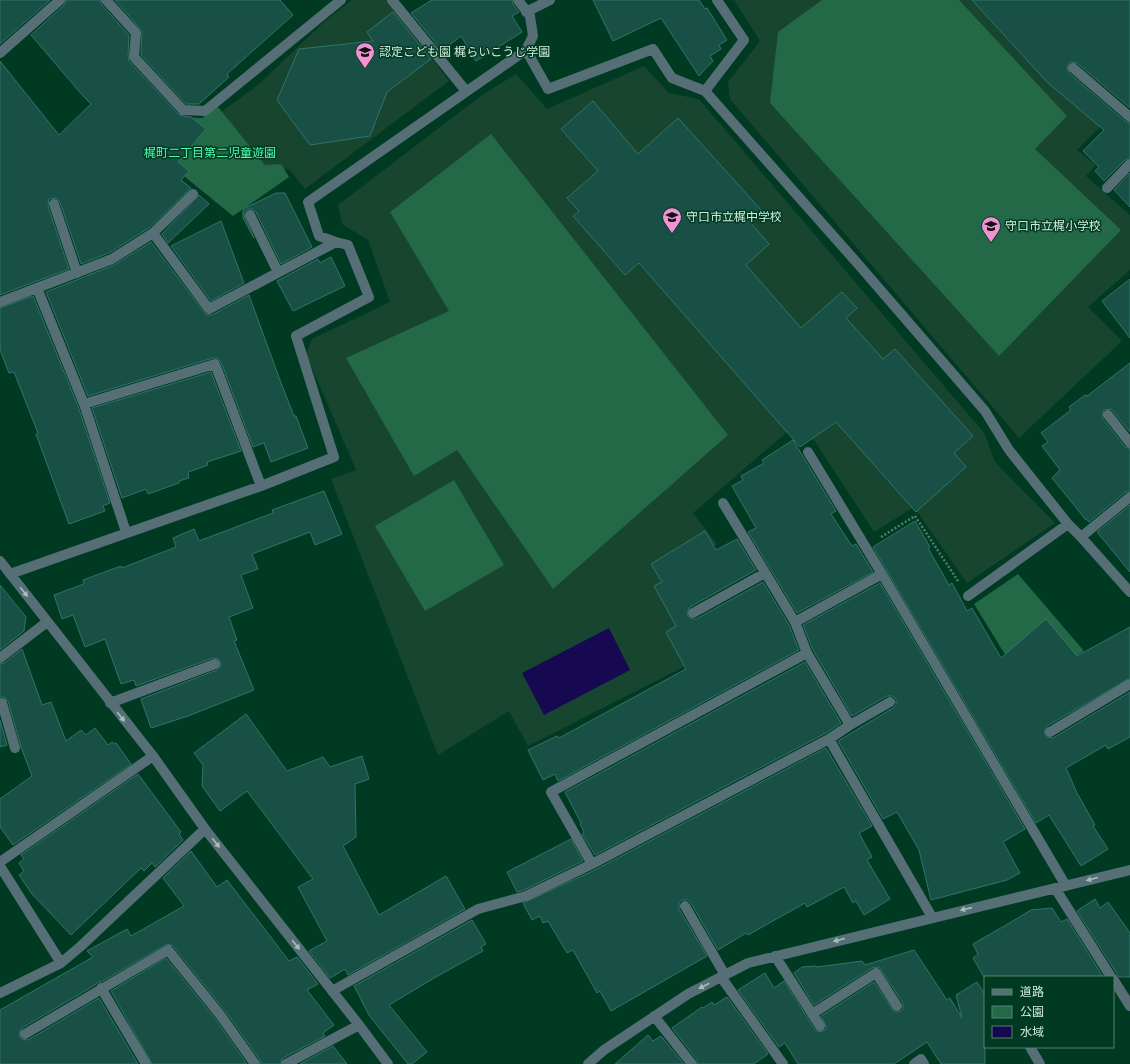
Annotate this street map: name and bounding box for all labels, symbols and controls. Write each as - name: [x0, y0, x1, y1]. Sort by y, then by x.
- school or university icon: 認定こども園 梶らいこうじ学園: [354, 41, 376, 69]
- place label: 認定こども園 梶らいこうじ学園: [379, 44, 550, 59]
- park label: 梶町二丁目第二児童遊園: [144, 145, 276, 160]
- school or university icon: 守口市立梶中学校: [661, 206, 683, 234]
- place label: 守口市立梶中学校: [686, 209, 782, 224]
- school or university icon: 守口市立梶小学校: [980, 215, 1002, 243]
- place label: 守口市立梶小学校: [1005, 218, 1101, 233]
- one-way arrow: [20, 587, 28, 597]
- one-way arrow: [117, 711, 126, 722]
- one-way arrow: [212, 837, 221, 848]
- one-way arrow: [1086, 877, 1098, 883]
- one-way arrow: [960, 907, 972, 913]
- one-way arrow: [833, 937, 845, 943]
- one-way arrow: [292, 940, 301, 951]
- legend: [984, 976, 1114, 1048]
- one-way arrow: [698, 983, 710, 989]
- text: 道路: [1020, 984, 1044, 999]
- text: 公園: [1020, 1004, 1044, 1019]
- text: 水域: [1020, 1024, 1044, 1039]

